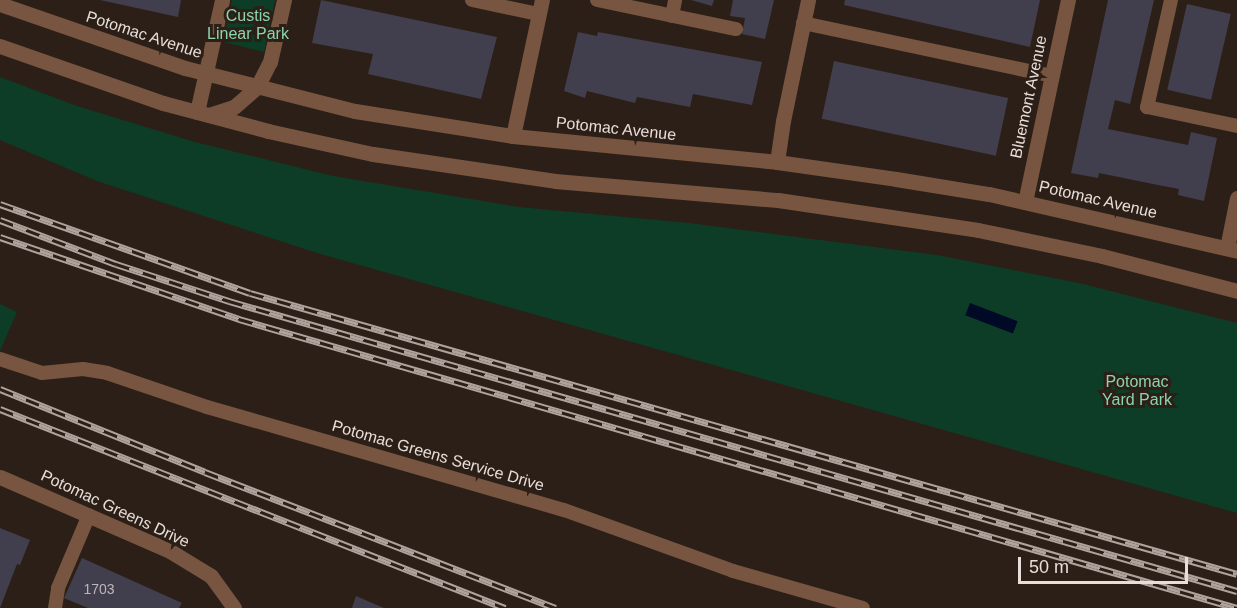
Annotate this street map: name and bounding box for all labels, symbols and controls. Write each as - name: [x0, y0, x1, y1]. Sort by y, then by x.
- park label: Custis Linear Park: [207, 6, 289, 44]
- street label: Potomac Avenue: [83, 7, 205, 63]
- street label: Bluemont Avenue: [1007, 33, 1051, 161]
- street label: Potomac Avenue: [555, 113, 677, 145]
- street label: Potomac Avenue: [1037, 177, 1159, 223]
- park label: Potomac Yard Park: [1102, 372, 1172, 410]
- street label: Potomac Greens Service Drive: [330, 417, 546, 495]
- street label: Potomac Greens Drive: [38, 466, 192, 552]
- scale bar: [1021, 545, 1190, 583]
- text: 50 m: [1029, 557, 1069, 577]
- house number: 1703: [83, 581, 115, 597]

